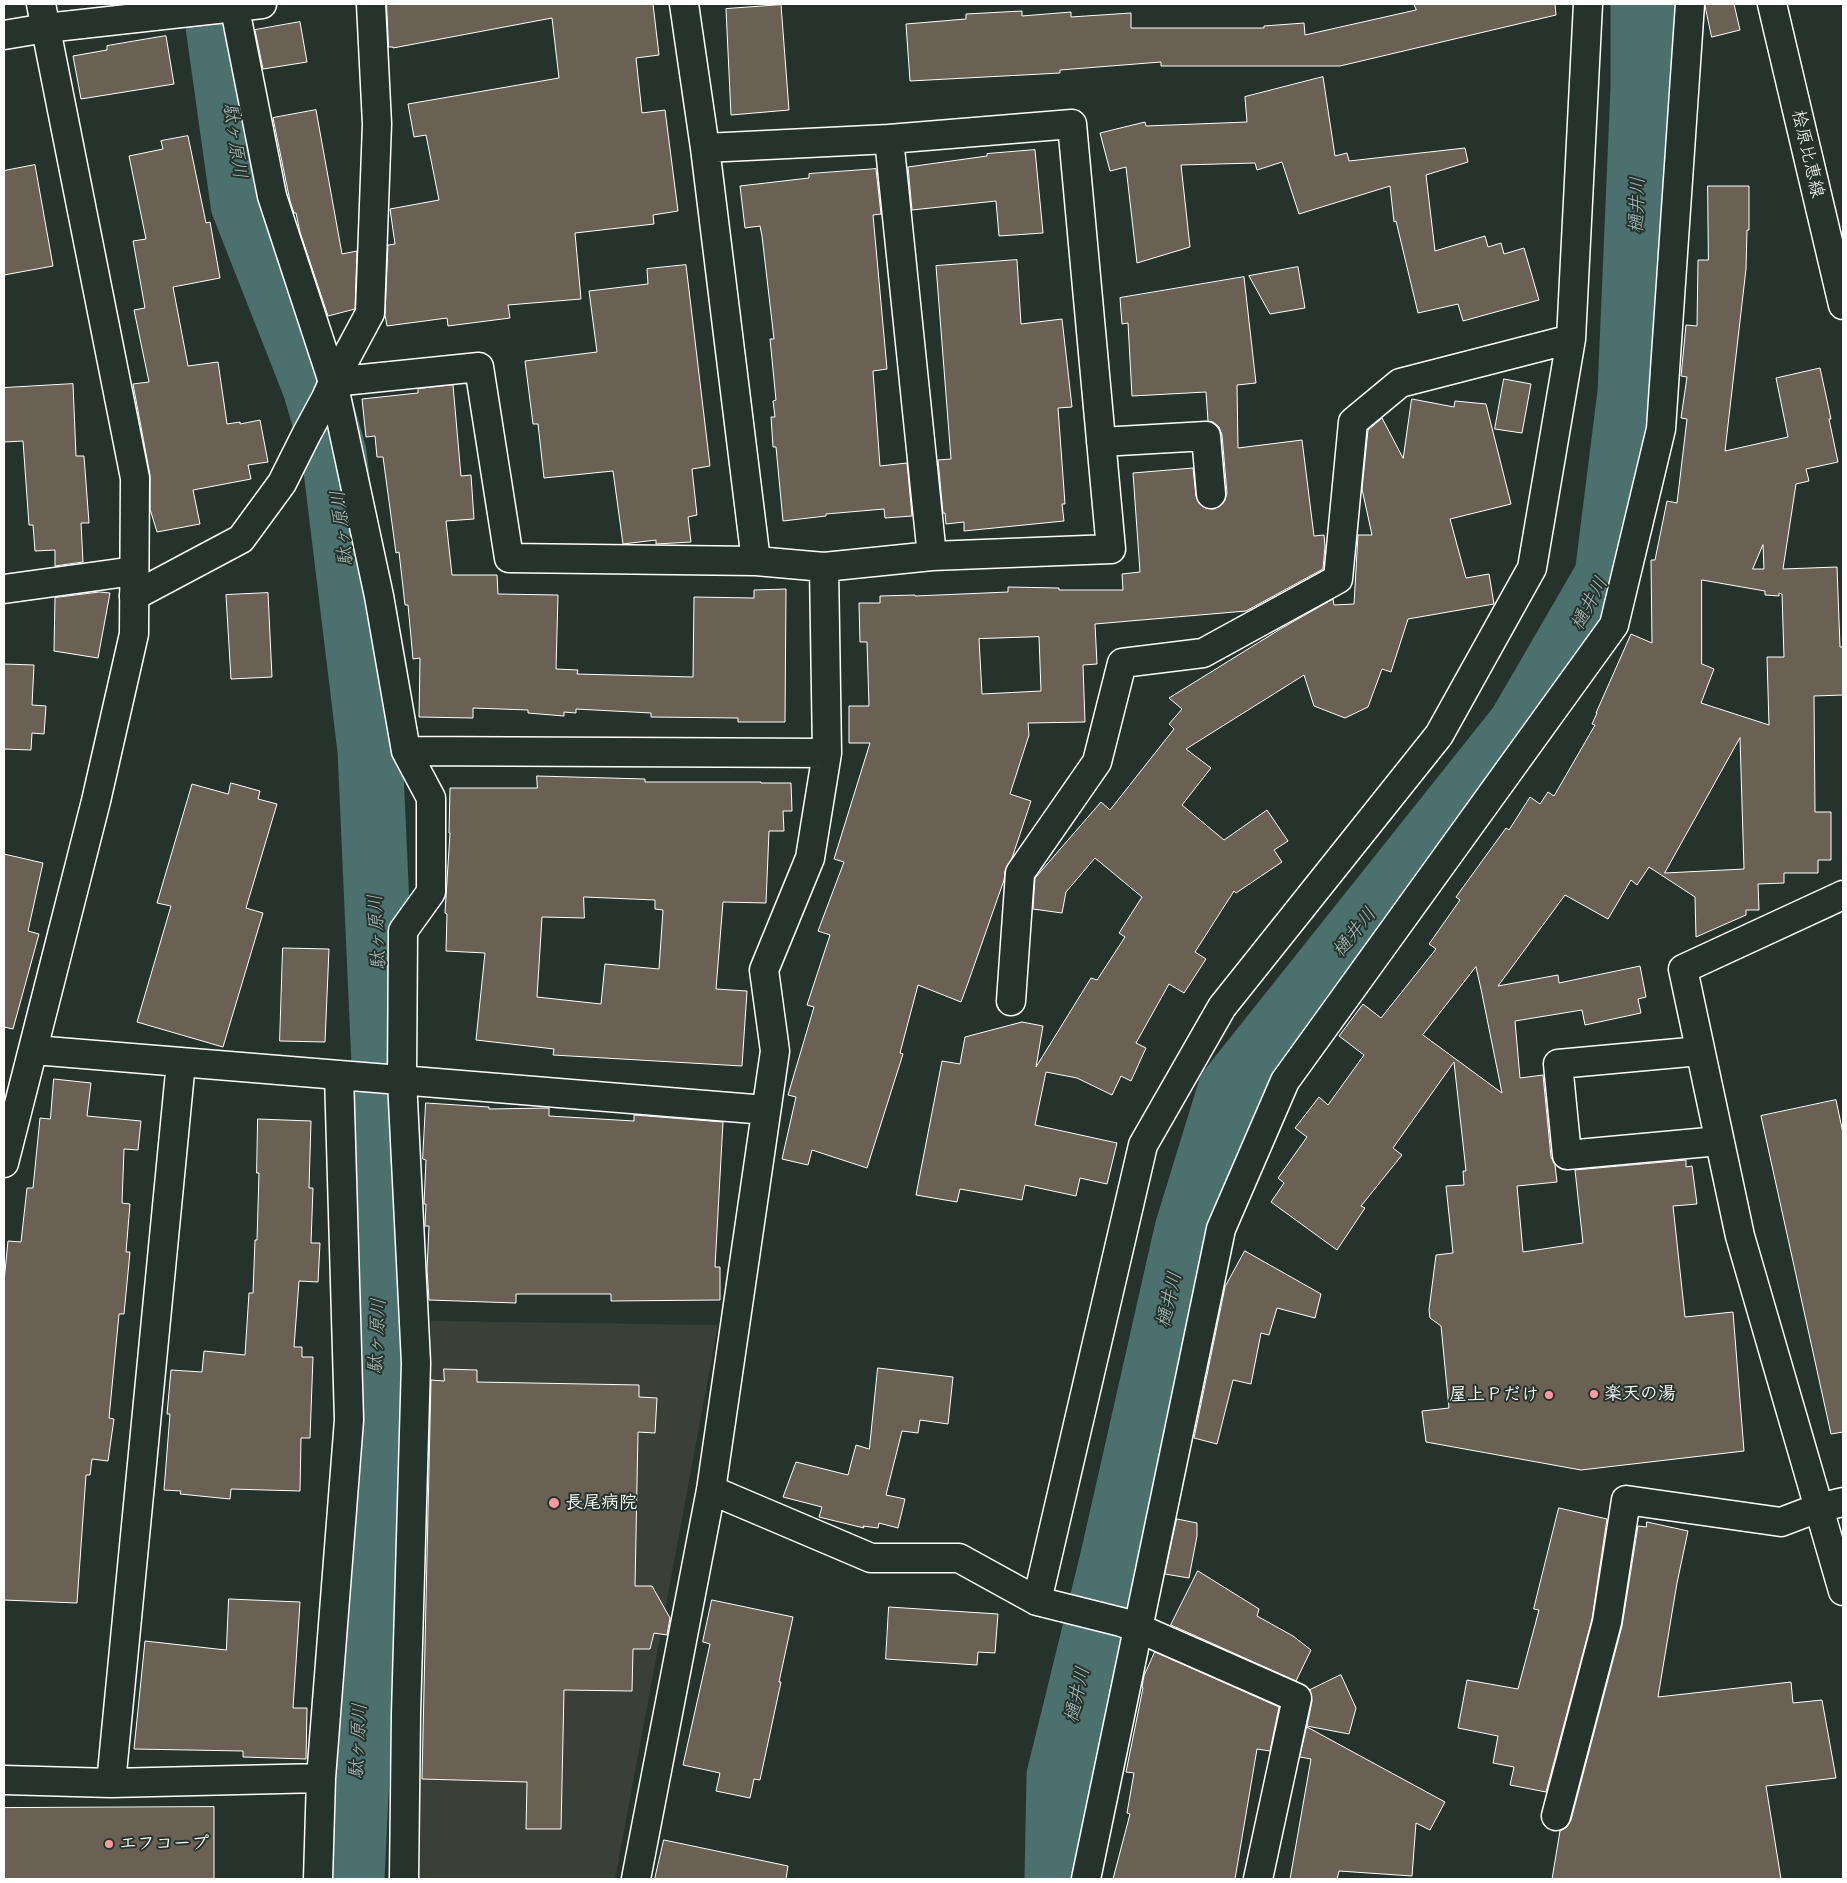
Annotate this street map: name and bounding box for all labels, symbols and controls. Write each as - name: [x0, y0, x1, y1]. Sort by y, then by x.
- water label: 駄ヶ原川: [217, 102, 251, 180]
- street label: 桧原比恵線: [1786, 108, 1828, 200]
- water label: 樋井川: [1626, 176, 1650, 234]
- water label: 駄ヶ原川: [327, 489, 359, 567]
- water label: 樋井川: [1567, 573, 1613, 635]
- water label: 駄ヶ原川: [365, 893, 391, 971]
- water label: 樋井川: [1328, 904, 1382, 962]
- water label: 樋井川: [1152, 1270, 1188, 1330]
- water label: 駄ヶ原川: [365, 1297, 391, 1375]
- place label: 楽天の湯: [1604, 1383, 1676, 1405]
- place label: 屋上Ｐだけ: [1449, 1384, 1539, 1406]
- marker: 楽天の湯: [1588, 1388, 1600, 1400]
- marker: 屋上Ｐだけ: [1543, 1389, 1555, 1401]
- place label: 長尾病院: [565, 1492, 637, 1514]
- marker: 長尾病院: [547, 1496, 561, 1510]
- water label: 樋井川: [1060, 1665, 1096, 1725]
- water label: 駄ヶ原川: [346, 1702, 372, 1780]
- place label: エフコープ: [119, 1833, 209, 1855]
- marker: エフコープ: [103, 1838, 115, 1850]

